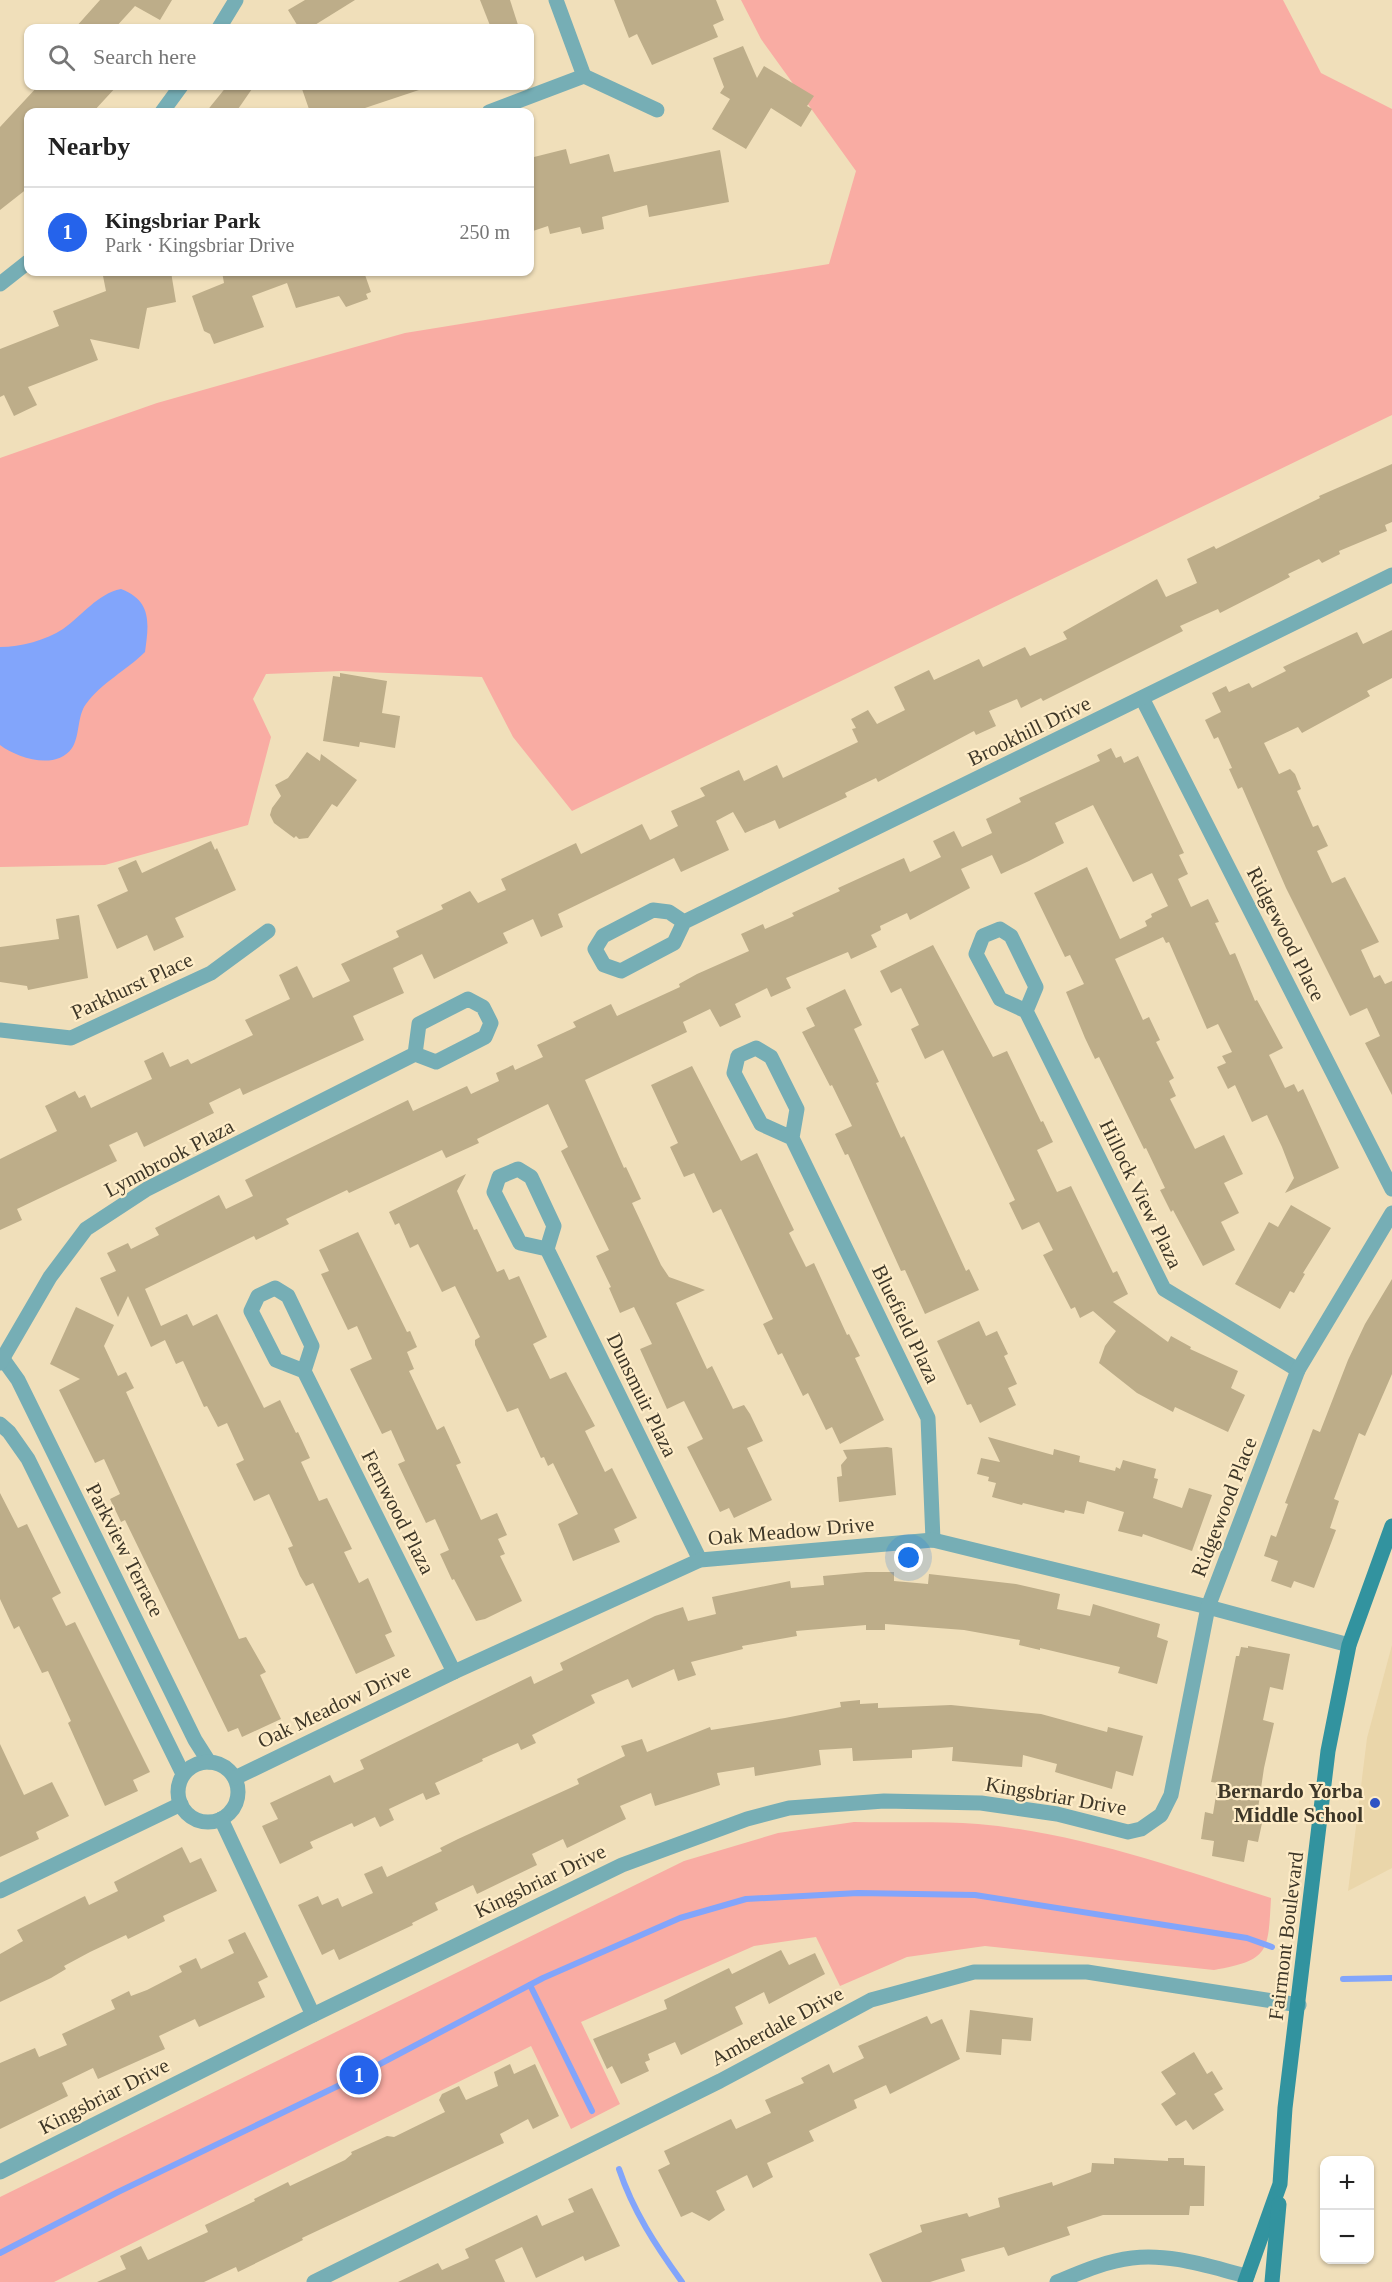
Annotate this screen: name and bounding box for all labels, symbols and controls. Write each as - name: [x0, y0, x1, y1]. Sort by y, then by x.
- search box: [24, 24, 534, 90]
- icon: search: [45, 41, 78, 74]
- text: Search here: [93, 44, 196, 69]
- text: Nearby: [48, 132, 130, 161]
- text: Kingsbriar Park: [105, 208, 260, 233]
- text: 1: [63, 221, 73, 243]
- text: 250 m: [459, 221, 510, 243]
- text: Park · Kingsbriar Drive: [105, 234, 294, 256]
- street label: Brookhill Drive: [964, 691, 1094, 771]
- street label: Ridgewood Place: [1242, 863, 1330, 1005]
- street label: Parkhurst Place: [67, 947, 197, 1025]
- street label: Lynnbrook Plaza: [100, 1114, 238, 1202]
- street label: Hillock View Plaza: [1095, 1116, 1188, 1273]
- street label: Bluefield Plaza: [867, 1261, 945, 1388]
- street label: Dunsmuir Plaza: [602, 1329, 683, 1461]
- street label: Ridgewood Place: [1186, 1434, 1262, 1580]
- street label: Fernwood Plaza: [356, 1446, 440, 1579]
- street label: Parkview Terrace: [81, 1479, 169, 1621]
- street label: Oak Meadow Drive: [707, 1512, 875, 1550]
- your location: [894, 1543, 923, 1572]
- street label: Oak Meadow Drive: [254, 1659, 414, 1753]
- street label: Kingsbriar Drive: [984, 1772, 1128, 1820]
- place label: Bernardo Yorba Middle School: [1217, 1779, 1363, 1827]
- marker: Bernardo Yorba Middle School: [1368, 1796, 1382, 1810]
- street label: Kingsbriar Drive: [471, 1839, 609, 1923]
- street label: Fairmont Boulevard: [1264, 1850, 1308, 2022]
- street label: Amberdale Drive: [707, 1981, 847, 2071]
- pin: 1: [340, 2052, 378, 2098]
- street label: Kingsbriar Drive: [35, 2053, 173, 2139]
- map controls: [1320, 2156, 1374, 2264]
- button: +: [1320, 2156, 1374, 2210]
- button: −: [1320, 2210, 1374, 2264]

